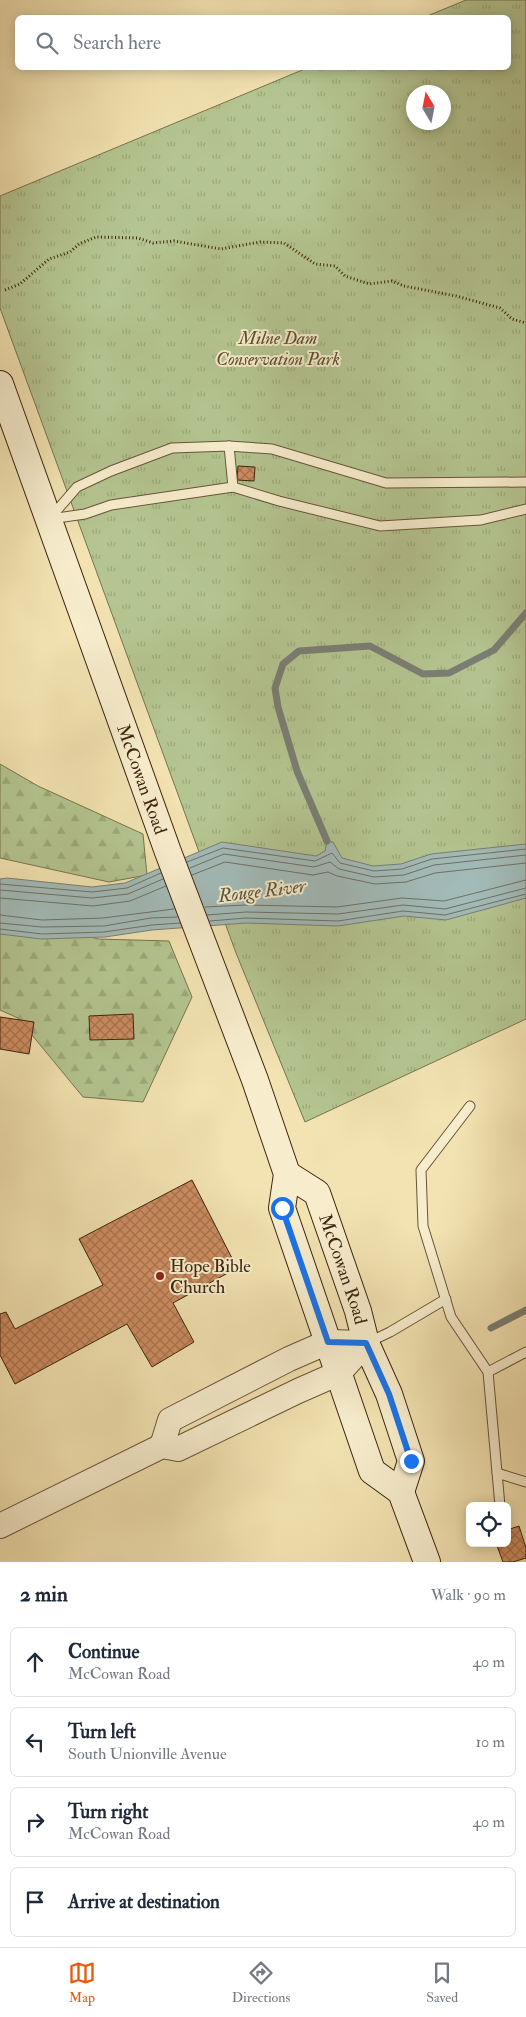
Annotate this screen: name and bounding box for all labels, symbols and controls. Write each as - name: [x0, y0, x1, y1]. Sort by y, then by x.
- search box: [15, 15, 511, 70]
- icon: search: [33, 29, 61, 57]
- text: Search here: [73, 31, 161, 55]
- north arrow: [406, 85, 451, 130]
- park label: Milne Dam Conservation Park: [216, 327, 340, 371]
- street label: McCowan Road: [112, 721, 172, 838]
- water label: Rouge River: [216, 874, 308, 908]
- route start: [271, 1197, 294, 1220]
- street label: McCowan Road: [314, 1211, 372, 1327]
- place label: Hope Bible Church: [170, 1255, 251, 1299]
- marker: Hope Bible Church: [154, 1270, 166, 1282]
- route end: [400, 1450, 423, 1473]
- map controls: [466, 1502, 511, 1547]
- button: locate: [466, 1502, 511, 1547]
- text: 2 min: [20, 1581, 68, 1608]
- text: Walk · 90 m: [431, 1585, 506, 1605]
- text: Continue: [68, 1640, 139, 1664]
- icon: ahead: [21, 1648, 49, 1676]
- text: 40 m: [472, 1652, 505, 1672]
- text: McCowan Road: [68, 1664, 170, 1684]
- text: Turn left: [68, 1720, 136, 1744]
- icon: left: [21, 1728, 49, 1756]
- text: 10 m: [475, 1732, 505, 1752]
- text: South Unionville Avenue: [68, 1744, 227, 1764]
- text: Turn right: [68, 1800, 148, 1824]
- icon: right: [21, 1808, 49, 1836]
- text: 40 m: [472, 1812, 505, 1832]
- text: McCowan Road: [68, 1824, 170, 1844]
- icon: arrive: [21, 1888, 49, 1916]
- text: Arrive at destination: [68, 1890, 220, 1914]
- tab: Map: [68, 1959, 96, 2006]
- tab: Directions: [232, 1959, 290, 2006]
- tab: Saved: [426, 1959, 458, 2006]

